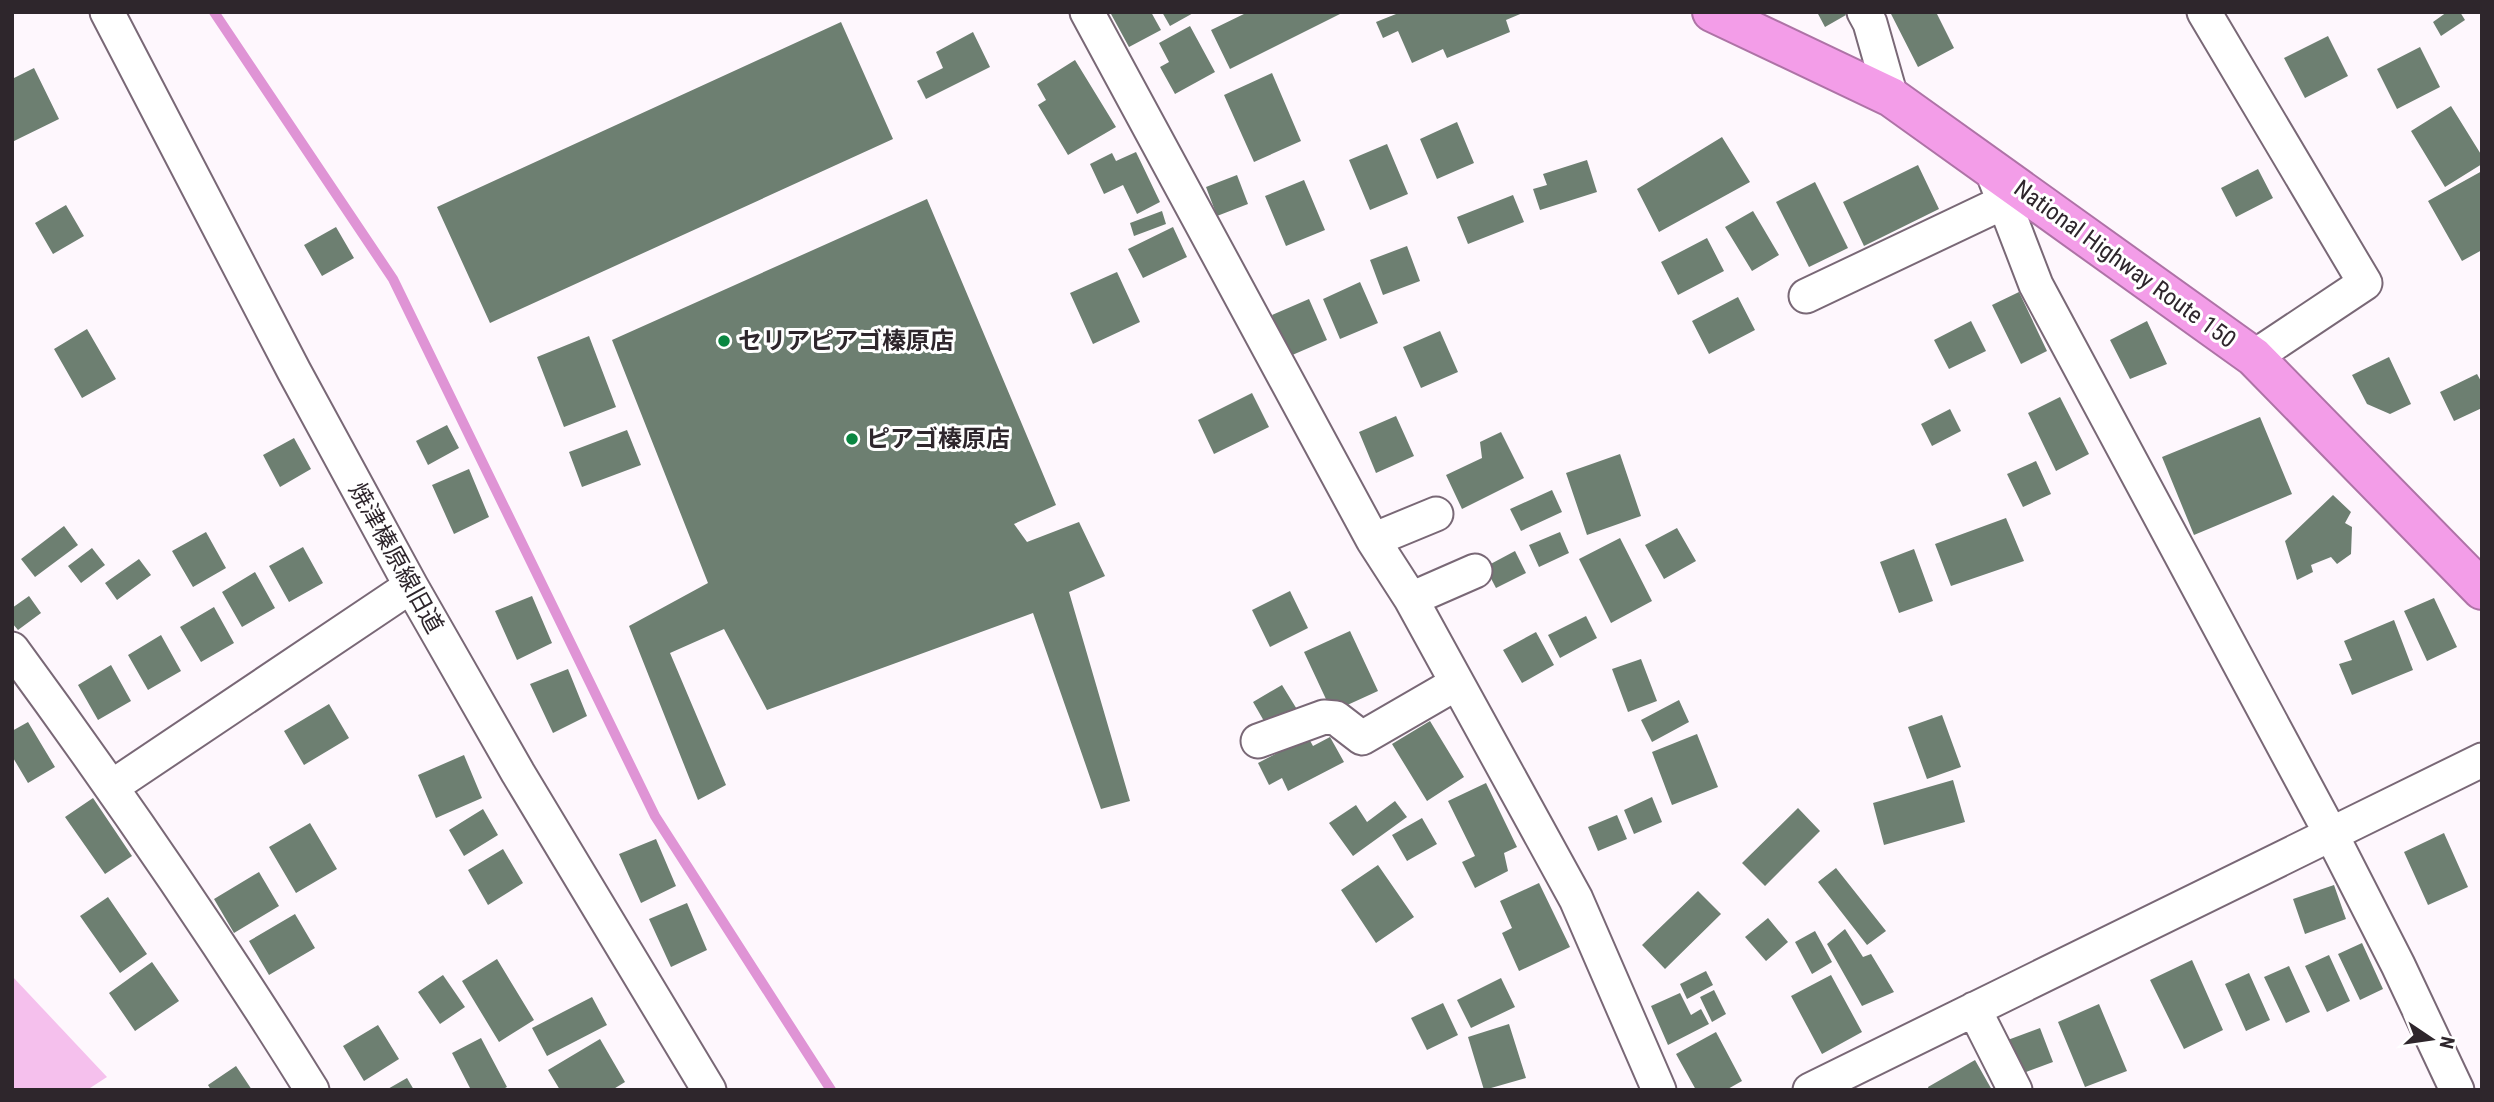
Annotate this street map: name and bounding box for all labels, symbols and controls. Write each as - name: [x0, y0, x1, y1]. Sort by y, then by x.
- street label: National Highway Route 150: [2009, 174, 2241, 354]
- place label: セリアピアゴ榛原店: [738, 327, 954, 355]
- marker: セリアピアゴ榛原店: [716, 333, 732, 349]
- place label: ピアゴ榛原店: [866, 425, 1010, 453]
- marker: ピアゴ榛原店: [844, 431, 860, 447]
- street label: 焼津榛原線旧道: [343, 478, 449, 638]
- north arrow: [2396, 1004, 2466, 1074]
- text: N: [2435, 1034, 2460, 1051]

